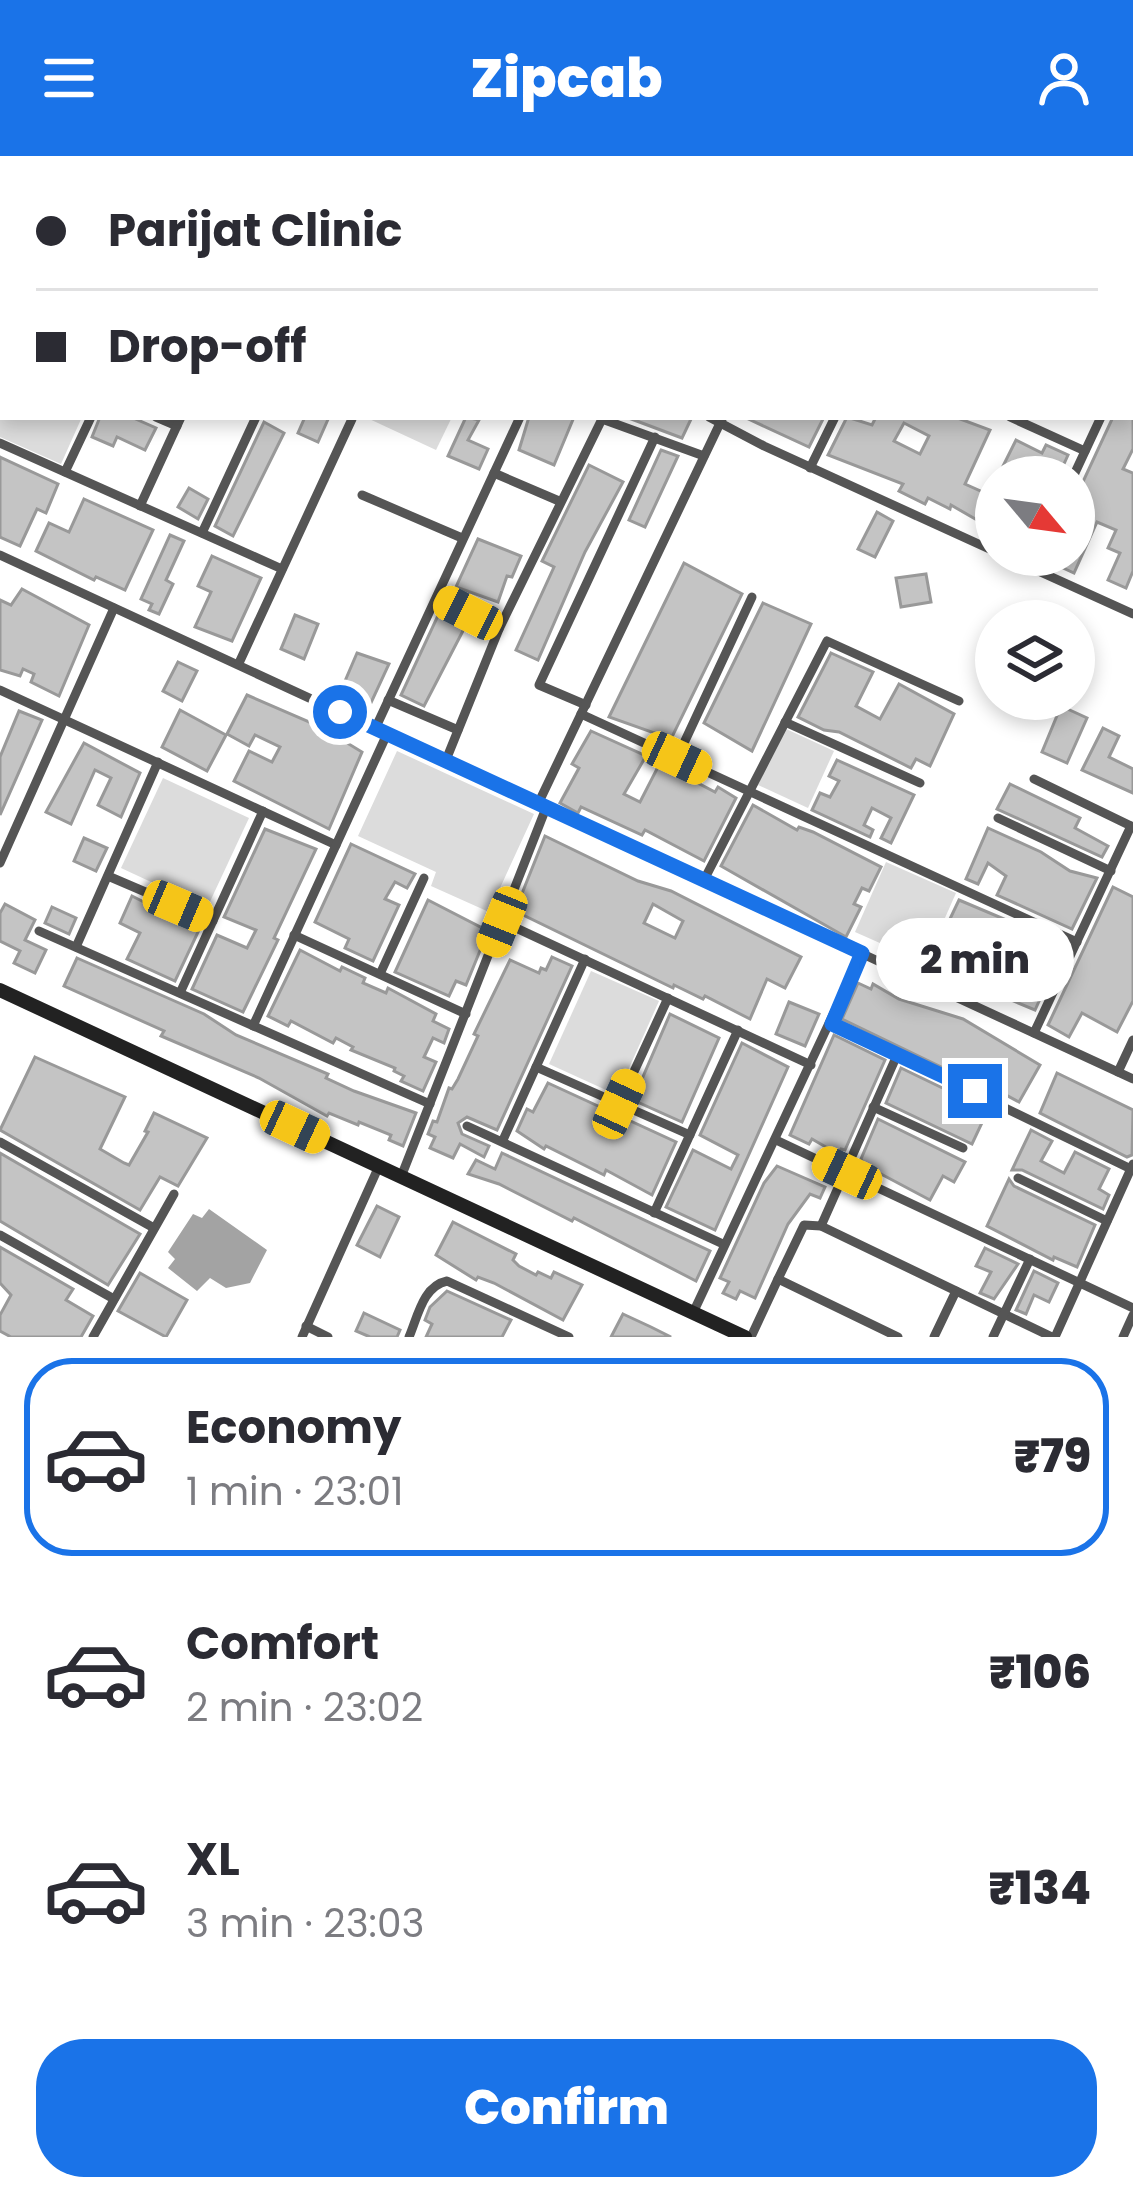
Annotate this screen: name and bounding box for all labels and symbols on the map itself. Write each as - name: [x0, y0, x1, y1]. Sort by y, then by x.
- north arrow: [975, 456, 1095, 576]
- car: [428, 581, 508, 645]
- route start: [313, 685, 367, 739]
- car: [637, 726, 717, 790]
- car: [138, 875, 218, 937]
- car: [472, 882, 532, 962]
- callout: 2 min: [876, 917, 1074, 1001]
- car: [587, 1064, 651, 1144]
- route end: [948, 1064, 1002, 1118]
- car: [255, 1095, 335, 1159]
- car: [807, 1141, 887, 1205]

